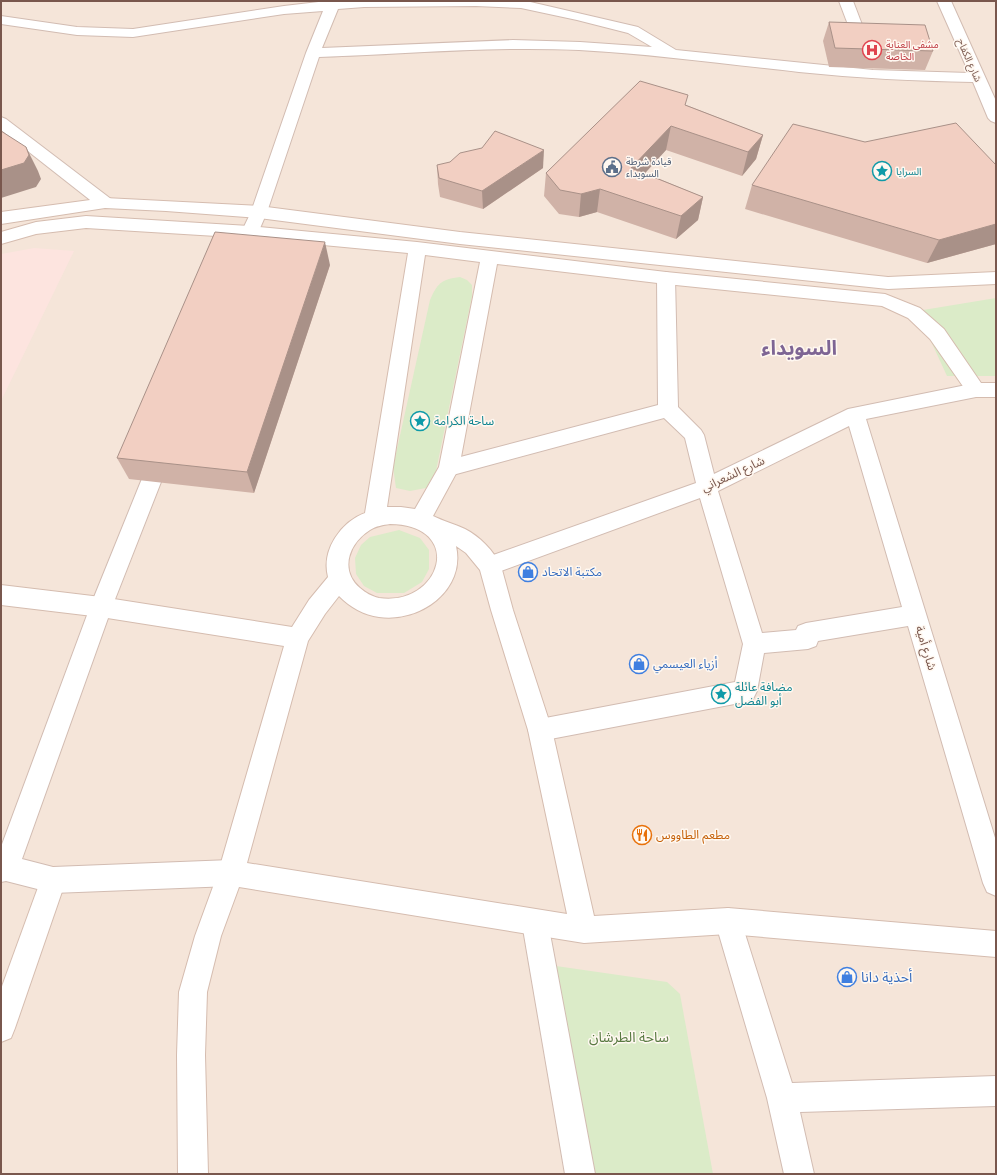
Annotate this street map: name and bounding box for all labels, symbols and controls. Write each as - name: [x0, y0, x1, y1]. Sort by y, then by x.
- street label: شارع الكفاح: [953, 36, 985, 85]
- place label: مشفى العناية الخاصة: [886, 38, 939, 62]
- hospital icon: مشفى العناية الخاصة: [861, 39, 883, 61]
- place label: قيادة شرطة السويداء: [626, 155, 672, 180]
- public building icon: قيادة شرطة السويداء: [601, 156, 623, 178]
- place icon: السرايا: [871, 160, 893, 182]
- place label: السرايا: [896, 165, 921, 178]
- district label: السويداء: [761, 336, 837, 360]
- place icon: ساحة الكرامة: [409, 410, 431, 432]
- place label: ساحة الكرامة: [434, 414, 494, 428]
- street label: شارع الشعراني: [699, 453, 768, 497]
- shop icon: مكتبة الاتحاد: [517, 561, 539, 583]
- place label: مكتبة الاتحاد: [542, 565, 602, 579]
- street label: شارع أمية: [911, 624, 940, 672]
- shop icon: أزياء العيسمي: [628, 653, 650, 675]
- place label: أزياء العيسمي: [653, 656, 718, 674]
- place label: مضافة عائلة أبو الفضل: [735, 680, 792, 708]
- place icon: مضافة عائلة أبو الفضل: [710, 683, 732, 705]
- restaurant icon: مطعم الطاووس: [631, 824, 653, 846]
- place label: مطعم الطاووس: [656, 828, 730, 844]
- shop icon: أحذية دانا: [836, 966, 858, 988]
- place label: أحذية دانا: [861, 968, 913, 985]
- park label: ساحة الطرشان: [589, 1029, 669, 1046]

